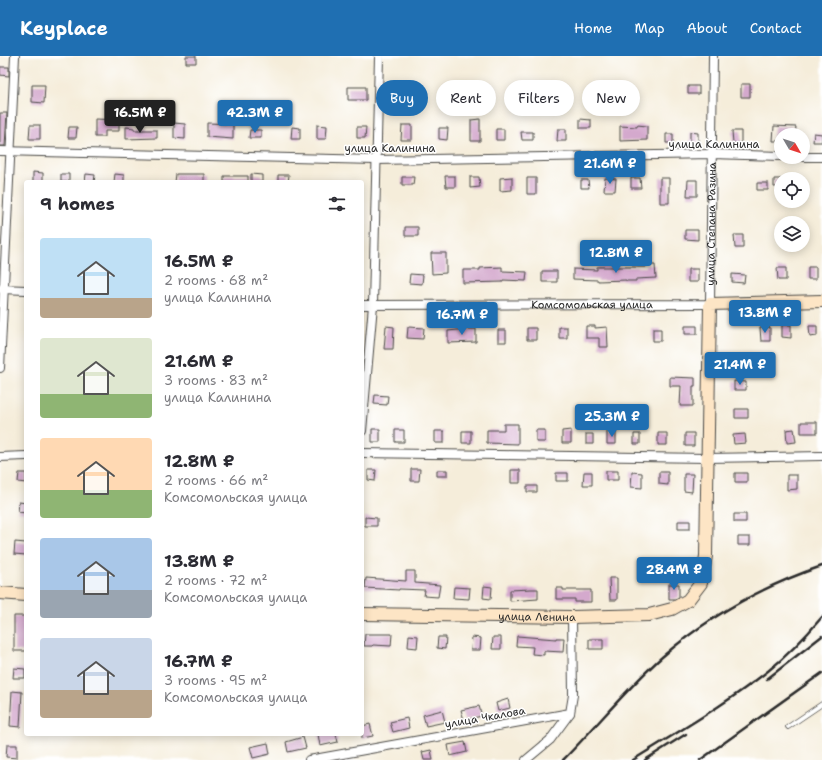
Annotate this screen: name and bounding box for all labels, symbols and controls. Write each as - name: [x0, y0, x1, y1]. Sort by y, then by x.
- text: Keyplace: [20, 16, 108, 41]
- text: Home: [574, 19, 613, 37]
- text: Map: [635, 19, 665, 37]
- text: About: [687, 19, 728, 37]
- text: Contact: [750, 19, 802, 37]
- chip: Buy: [376, 80, 428, 116]
- chip: Rent: [436, 80, 496, 116]
- chip: Filters: [504, 80, 574, 116]
- chip: New: [582, 80, 640, 116]
- pin: 16.5M ₽: [103, 100, 177, 134]
- pin: 42.3M ₽: [218, 100, 292, 134]
- text: 16.5M ₽: [113, 104, 167, 121]
- text: 42.3M ₽: [227, 104, 283, 121]
- north arrow: [774, 128, 810, 164]
- map controls: [774, 128, 810, 252]
- street label: улица Калинина: [669, 137, 760, 152]
- street label: улица Калинина: [345, 141, 436, 156]
- pin: 21.6M ₽: [573, 151, 647, 185]
- text: 21.6M ₽: [583, 155, 637, 172]
- street label: улица Степана Разина: [703, 162, 720, 286]
- button: locate: [774, 172, 810, 208]
- text: 9 homes: [40, 193, 115, 215]
- icon: filters: [326, 193, 348, 215]
- button: layers: [774, 216, 810, 252]
- pin: 12.8M ₽: [579, 240, 653, 274]
- text: 12.8M ₽: [589, 244, 643, 261]
- text: 16.5M ₽: [164, 250, 234, 272]
- icon: home: [72, 254, 120, 302]
- text: 2 rooms · 68 m²: [164, 272, 268, 289]
- text: улица Калинина: [164, 289, 271, 306]
- street label: Комсомольская улица: [531, 297, 653, 313]
- pin: 13.8M ₽: [728, 300, 802, 334]
- pin: 16.7M ₽: [425, 302, 499, 336]
- text: 13.8M ₽: [738, 304, 792, 321]
- text: 16.7M ₽: [436, 306, 488, 323]
- text: 21.6M ₽: [164, 350, 234, 372]
- pin: 21.4M ₽: [703, 352, 777, 386]
- icon: home: [72, 354, 120, 402]
- text: 21.4M ₽: [714, 356, 766, 373]
- text: 3 rooms · 83 m²: [164, 372, 268, 389]
- text: улица Калинина: [164, 389, 271, 406]
- pin: 25.3M ₽: [575, 404, 649, 438]
- text: 25.3M ₽: [584, 408, 640, 425]
- text: 12.8M ₽: [164, 450, 235, 472]
- icon: home: [72, 454, 120, 502]
- text: 2 rooms · 66 m²: [164, 472, 268, 489]
- text: Комсомольская улица: [164, 489, 307, 506]
- text: 13.8M ₽: [164, 550, 235, 572]
- icon: home: [72, 554, 120, 602]
- pin: 28.4M ₽: [637, 557, 711, 591]
- text: 28.4M ₽: [646, 561, 702, 578]
- text: 2 rooms · 72 m²: [164, 572, 268, 589]
- text: Комсомольская улица: [164, 589, 307, 606]
- street label: улица Ленина: [498, 609, 576, 625]
- text: 16.7M ₽: [164, 650, 233, 672]
- icon: home: [72, 654, 120, 702]
- text: 3 rooms · 95 m²: [164, 672, 267, 689]
- text: Комсомольская улица: [164, 689, 307, 706]
- street label: улица Чкалова: [444, 703, 527, 732]

